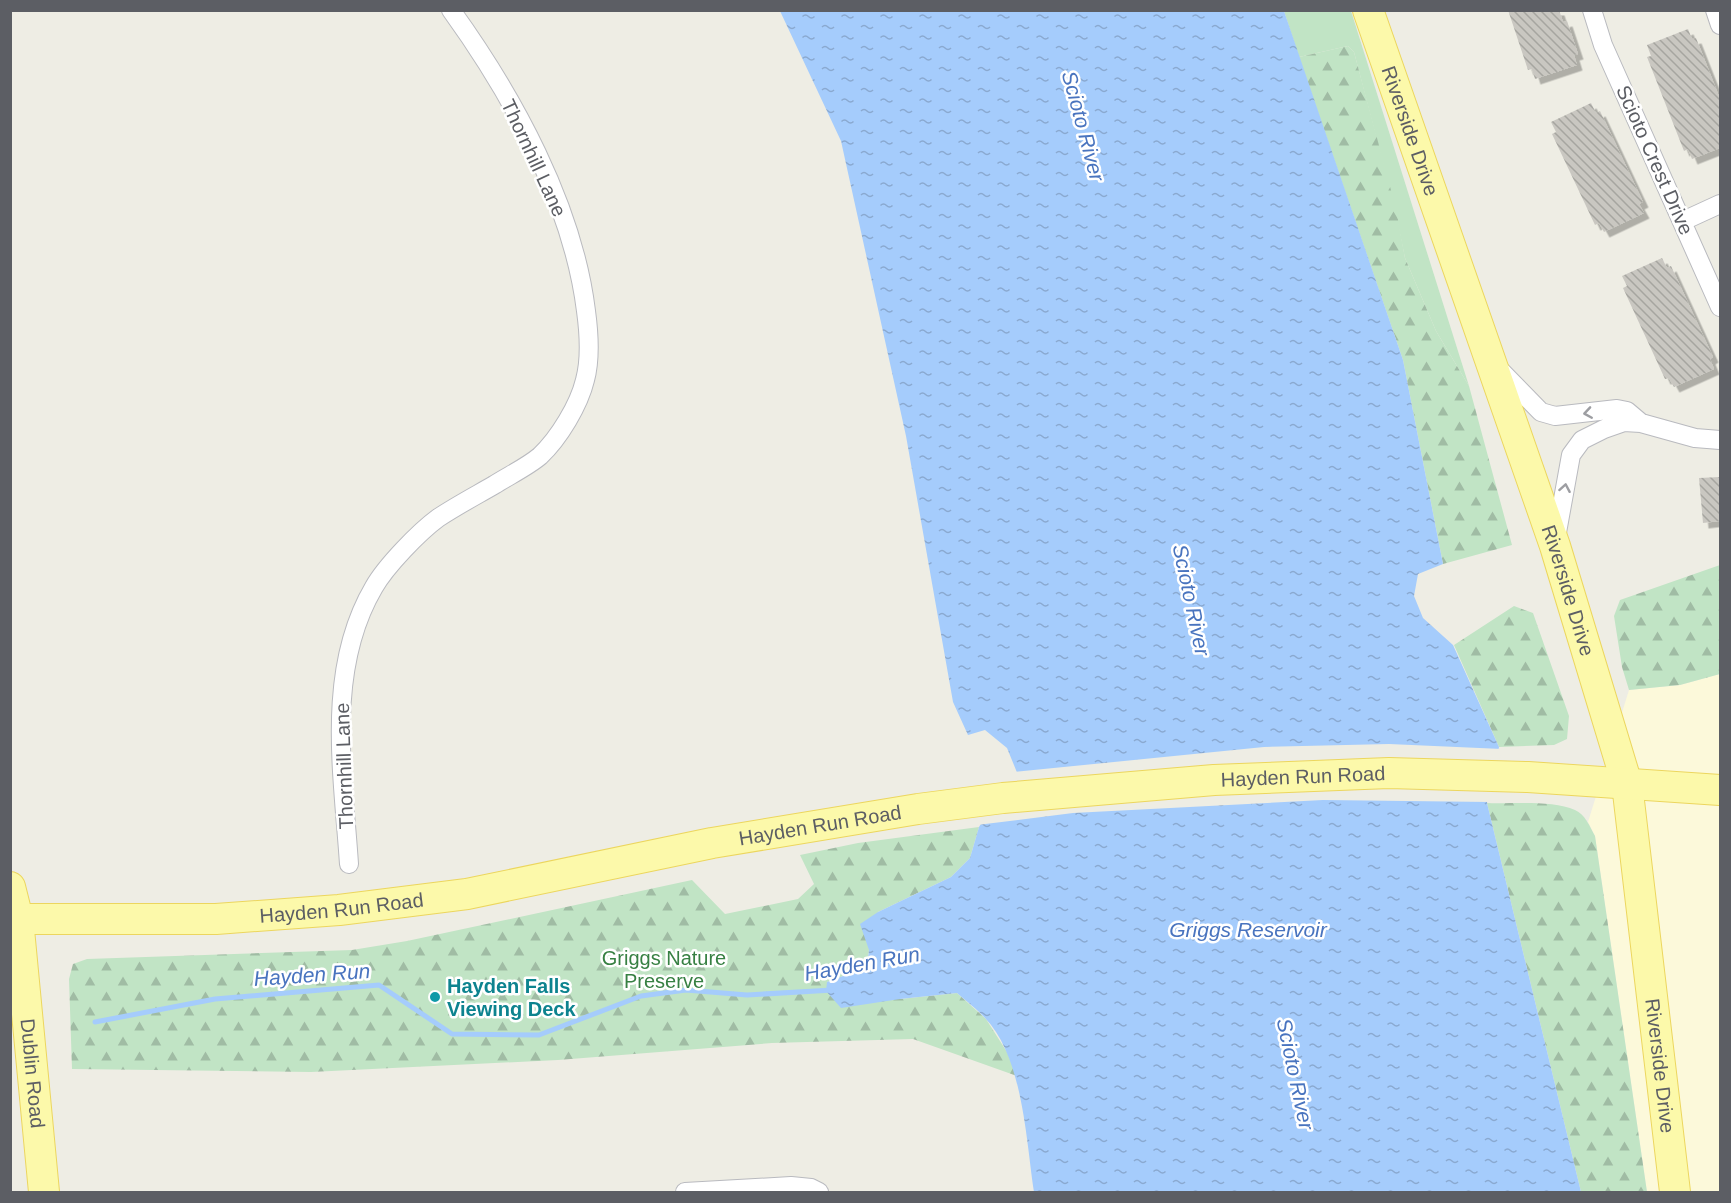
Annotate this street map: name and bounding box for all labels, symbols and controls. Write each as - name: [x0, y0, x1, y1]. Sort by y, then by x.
- street label: Riverside Drive: [1377, 63, 1443, 199]
- water label: Scioto River: [1058, 68, 1110, 184]
- street label: Scioto Crest Drive: [1612, 82, 1698, 238]
- street label: Thornhill Lane: [497, 96, 571, 220]
- one-way arrow: [1583, 406, 1593, 419]
- one-way arrow: [1558, 484, 1570, 493]
- street label: Riverside Drive: [1538, 522, 1599, 658]
- water label: Scioto River: [1168, 542, 1215, 659]
- street label: Thornhill Lane: [331, 702, 357, 830]
- street label: Hayden Run Road: [1220, 762, 1386, 791]
- street label: Hayden Run Road: [737, 801, 903, 849]
- street label: Hayden Run Road: [259, 889, 425, 927]
- water label: Griggs Reservoir: [1169, 918, 1328, 941]
- water label: Hayden Run: [802, 942, 921, 985]
- park label: Griggs Nature Preserve: [602, 947, 726, 992]
- water label: Hayden Run: [253, 959, 371, 990]
- place label: Hayden Falls Viewing Deck: [447, 975, 576, 1020]
- marker: Hayden Falls Viewing Deck: [428, 990, 442, 1004]
- street label: Riverside Drive: [1641, 997, 1679, 1134]
- water label: Scioto River: [1272, 1016, 1319, 1133]
- street label: Dublin Road: [17, 1017, 49, 1129]

